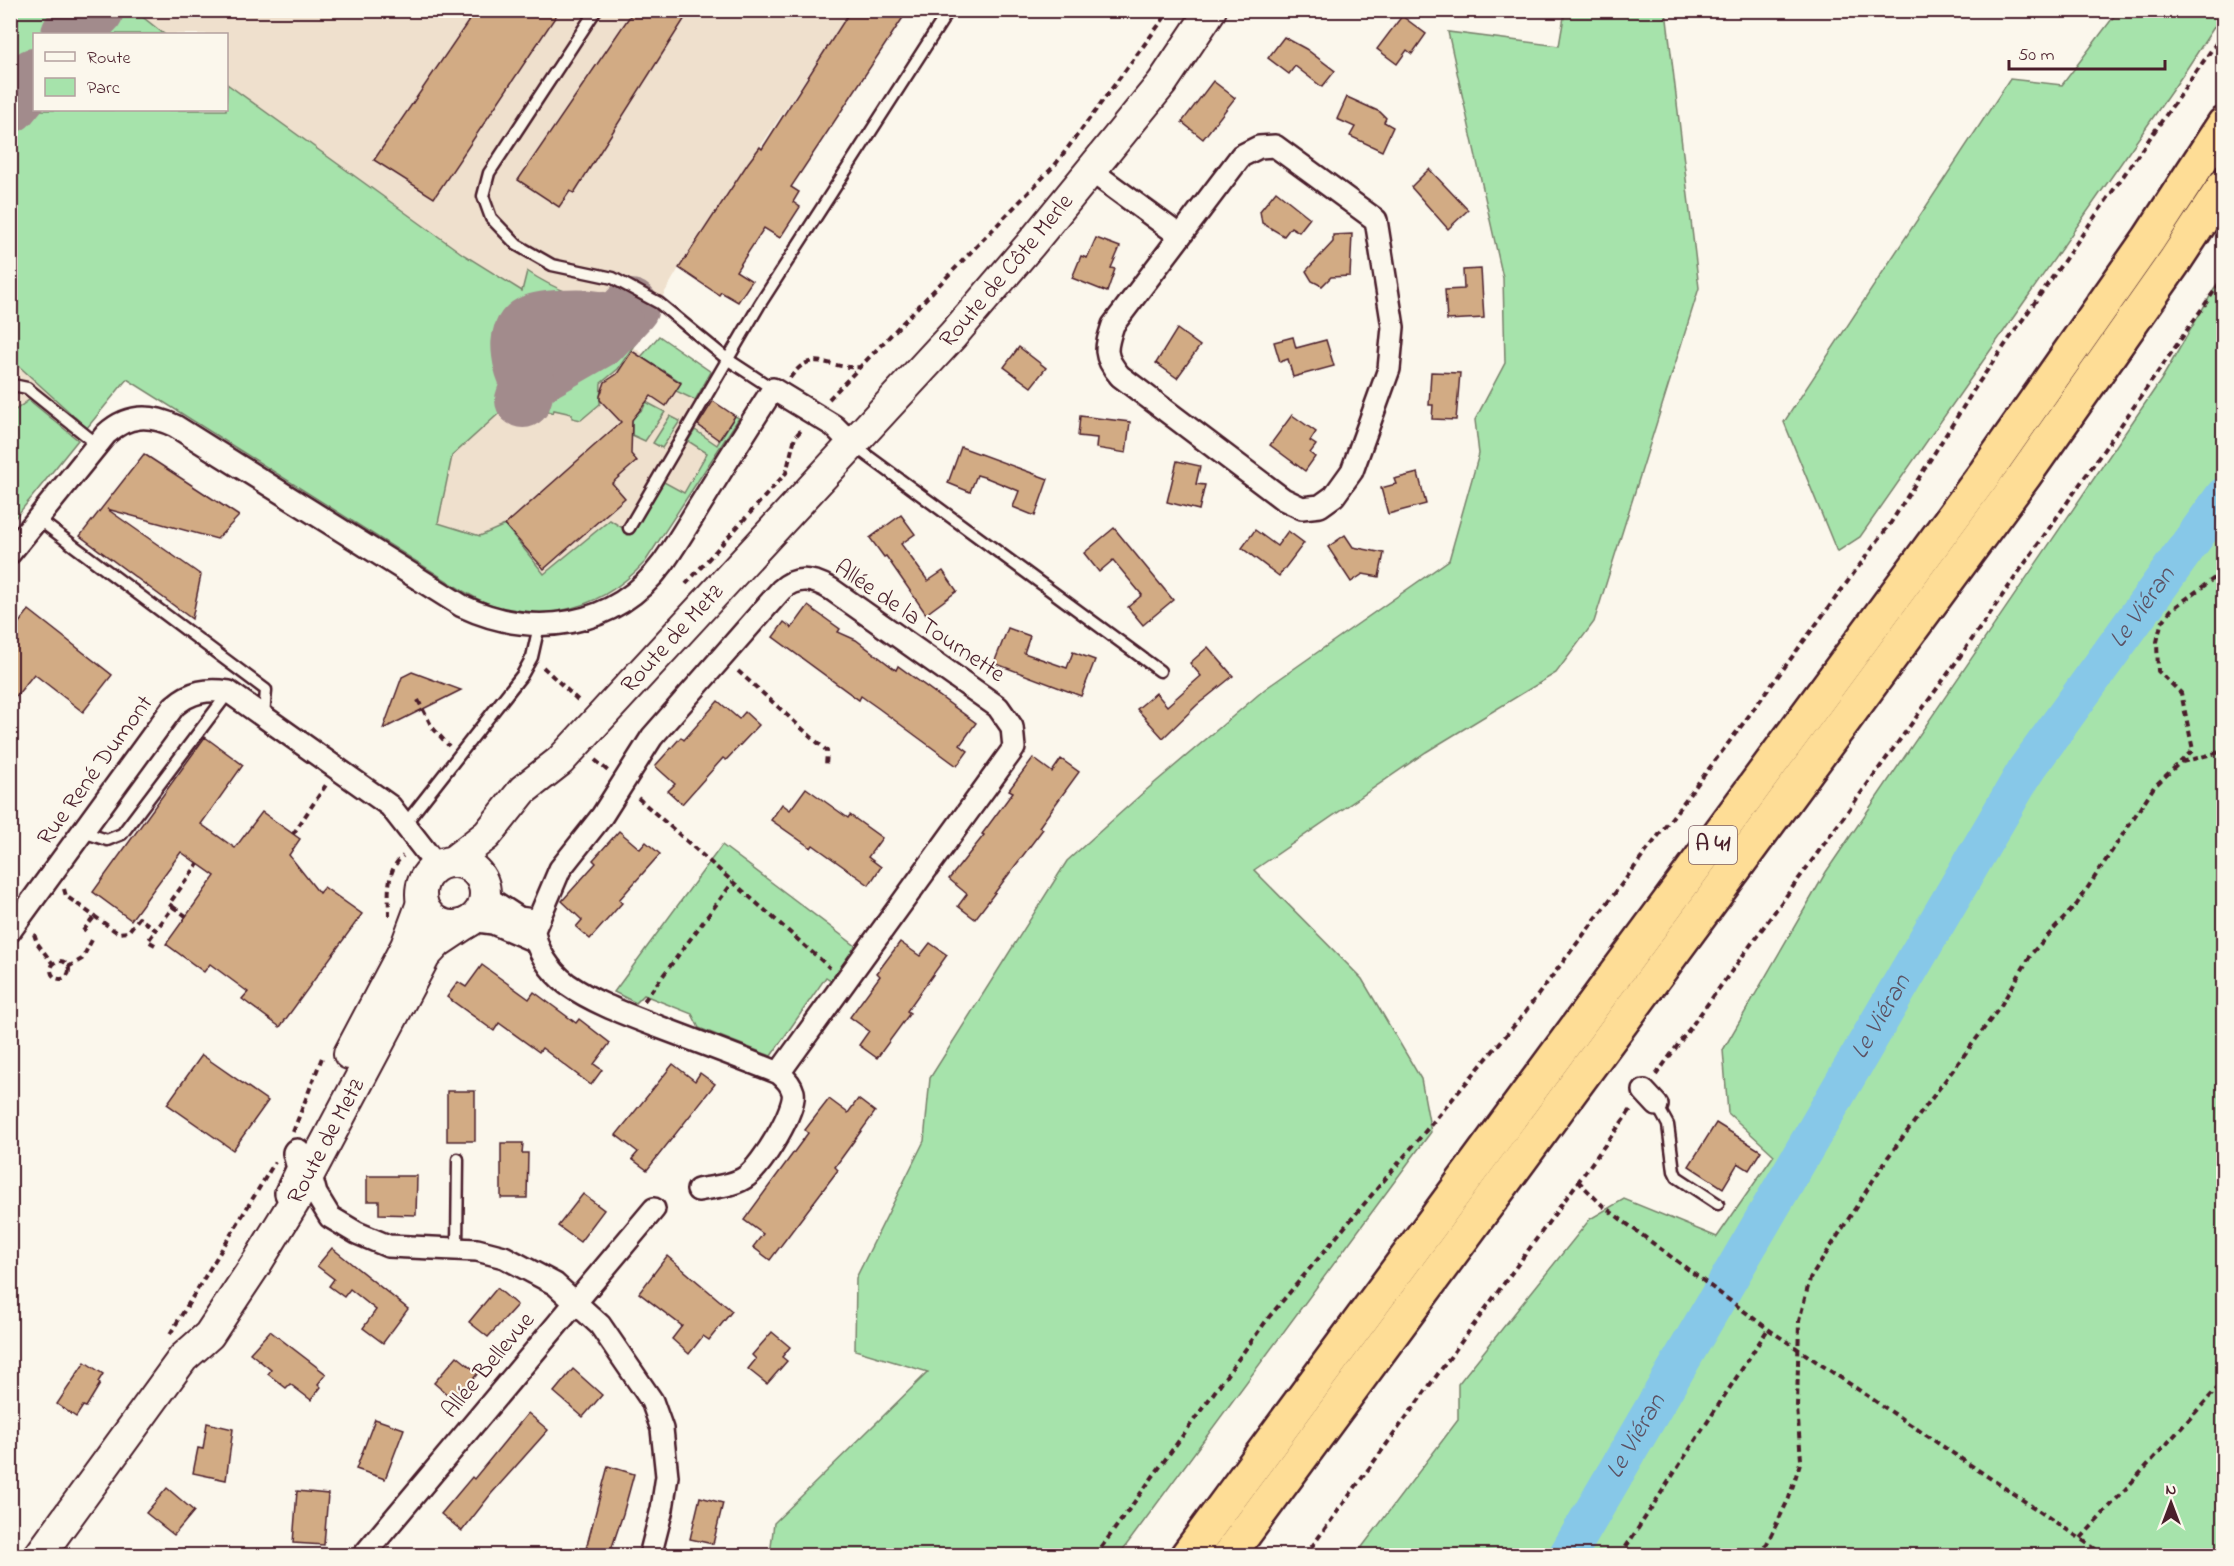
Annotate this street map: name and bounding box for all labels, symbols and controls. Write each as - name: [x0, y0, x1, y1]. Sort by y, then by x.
- legend: [33, 33, 228, 111]
- scale bar: [2009, 33, 2165, 71]
- text: 50 m: [2018, 43, 2055, 69]
- text: Route: [87, 46, 132, 72]
- text: Parc: [87, 76, 120, 102]
- street label: Route de Côte Merle: [931, 186, 1083, 356]
- street label: Allée de la Tournette: [827, 552, 1012, 692]
- water label: Le Viéran: [2101, 558, 2186, 657]
- street label: Route de Metz: [613, 576, 733, 701]
- street label: Rue René Dumont: [29, 688, 163, 854]
- road number: A 41: [1689, 826, 1737, 864]
- water label: Le Viéran: [1842, 967, 1922, 1067]
- street label: Route de Metz: [279, 1072, 375, 1211]
- street label: Allée Bellevue: [434, 1305, 544, 1427]
- water label: Le Viéran: [1597, 1386, 1677, 1486]
- north arrow: [2141, 1473, 2201, 1533]
- text: N: [2166, 1478, 2177, 1502]

